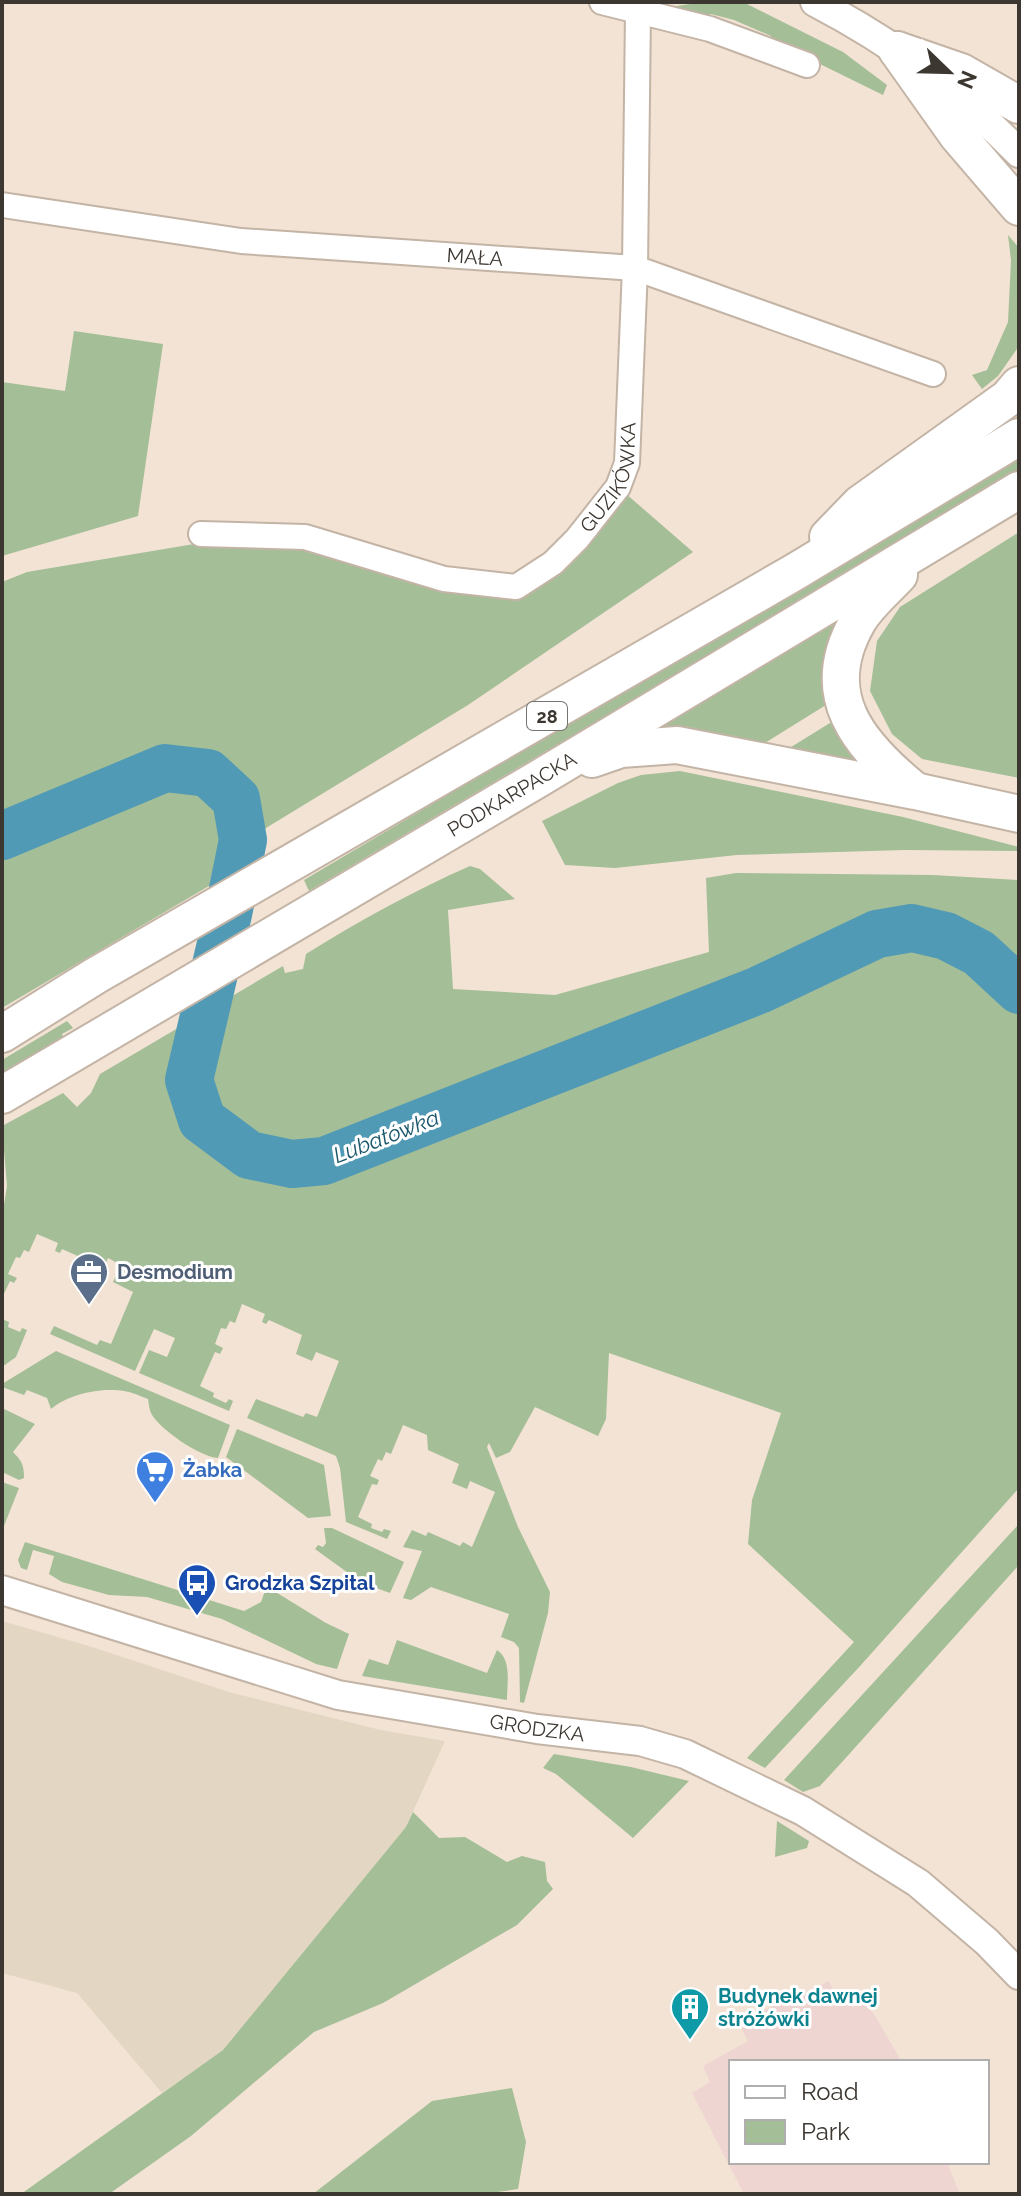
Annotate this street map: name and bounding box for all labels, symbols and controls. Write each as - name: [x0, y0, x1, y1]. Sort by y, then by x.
- north arrow: [909, 32, 989, 112]
- text: N: [952, 67, 983, 93]
- street label: MAŁA: [446, 243, 504, 271]
- street label: GUZIKÓWKA: [575, 421, 641, 537]
- road number: 28: [527, 702, 567, 730]
- street label: PODKARPACKA: [443, 746, 581, 842]
- water label: Lubatówka: [329, 1104, 443, 1168]
- office icon: Desmodium: [68, 1251, 110, 1306]
- place label: Desmodium: [117, 1260, 233, 1284]
- supermarket icon: Żabka: [134, 1449, 176, 1504]
- place label: Żabka: [183, 1458, 242, 1482]
- bus stop icon: Grodzka Szpital: [176, 1562, 218, 1617]
- place label: Grodzka Szpital: [225, 1571, 375, 1595]
- street label: GRODZKA: [488, 1709, 586, 1747]
- place label: Budynek dawnej stróżówki: [718, 1984, 878, 2031]
- building icon: Budynek dawnej stróżówki: [669, 1986, 711, 2041]
- legend: [729, 2060, 989, 2164]
- text: Road: [801, 2077, 859, 2106]
- text: Park: [801, 2117, 850, 2146]

